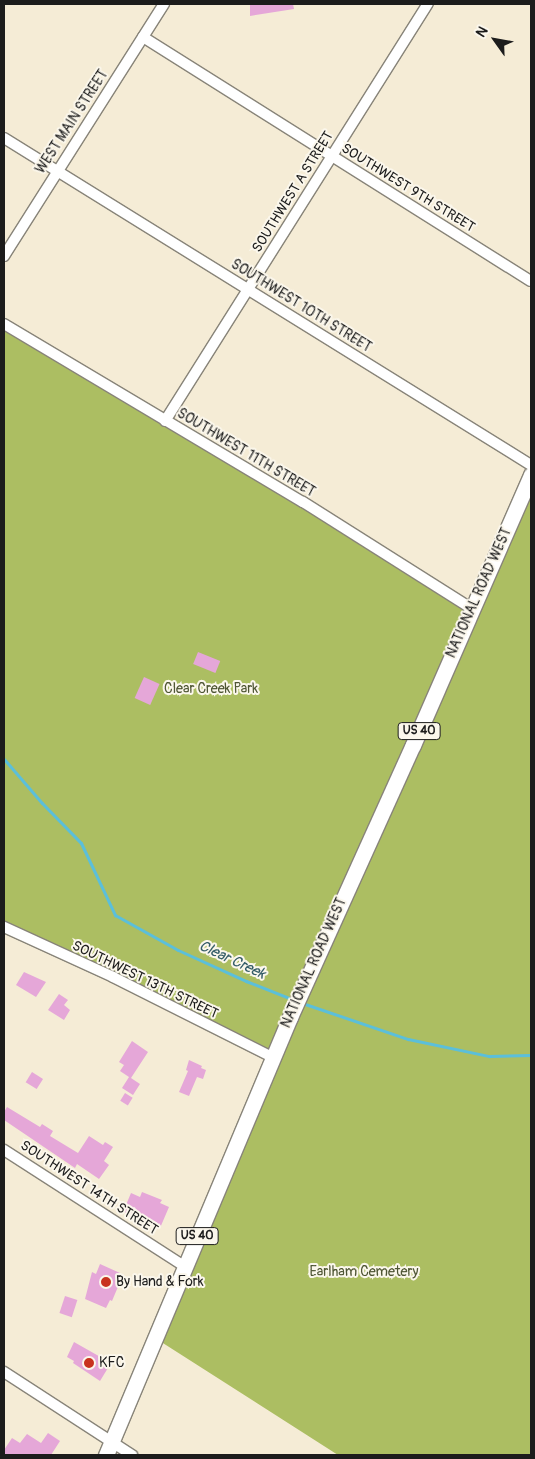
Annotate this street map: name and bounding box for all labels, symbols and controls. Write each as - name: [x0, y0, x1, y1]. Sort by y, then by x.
- north arrow: [470, 15, 520, 65]
- text: N: [472, 23, 492, 40]
- street label: WEST MAIN STREET: [32, 67, 112, 177]
- street label: SOUTHWEST A STREET: [249, 128, 337, 256]
- street label: SOUTHWEST 9TH STREET: [338, 140, 478, 236]
- street label: SOUTHWEST 10TH STREET: [228, 256, 374, 356]
- street label: SOUTHWEST 11TH STREET: [174, 405, 318, 501]
- street label: NATIONAL ROAD WEST: [443, 525, 515, 661]
- park label: Clear Creek Park: [164, 681, 258, 697]
- road number: US 40: [396, 721, 442, 740]
- street label: NATIONAL ROAD WEST: [278, 895, 350, 1031]
- street label: SOUTHWEST 13TH STREET: [69, 937, 221, 1023]
- water label: Clear Creek: [196, 937, 268, 983]
- street label: SOUTHWEST 14TH STREET: [17, 1137, 161, 1239]
- road number: US 40: [174, 1226, 220, 1246]
- park label: Earlham Cemetery: [310, 1264, 418, 1280]
- place label: By Hand & Fork: [116, 1274, 204, 1290]
- marker: By Hand & Fork: [100, 1276, 112, 1288]
- place label: KFC: [99, 1355, 125, 1371]
- marker: KFC: [83, 1357, 95, 1369]

